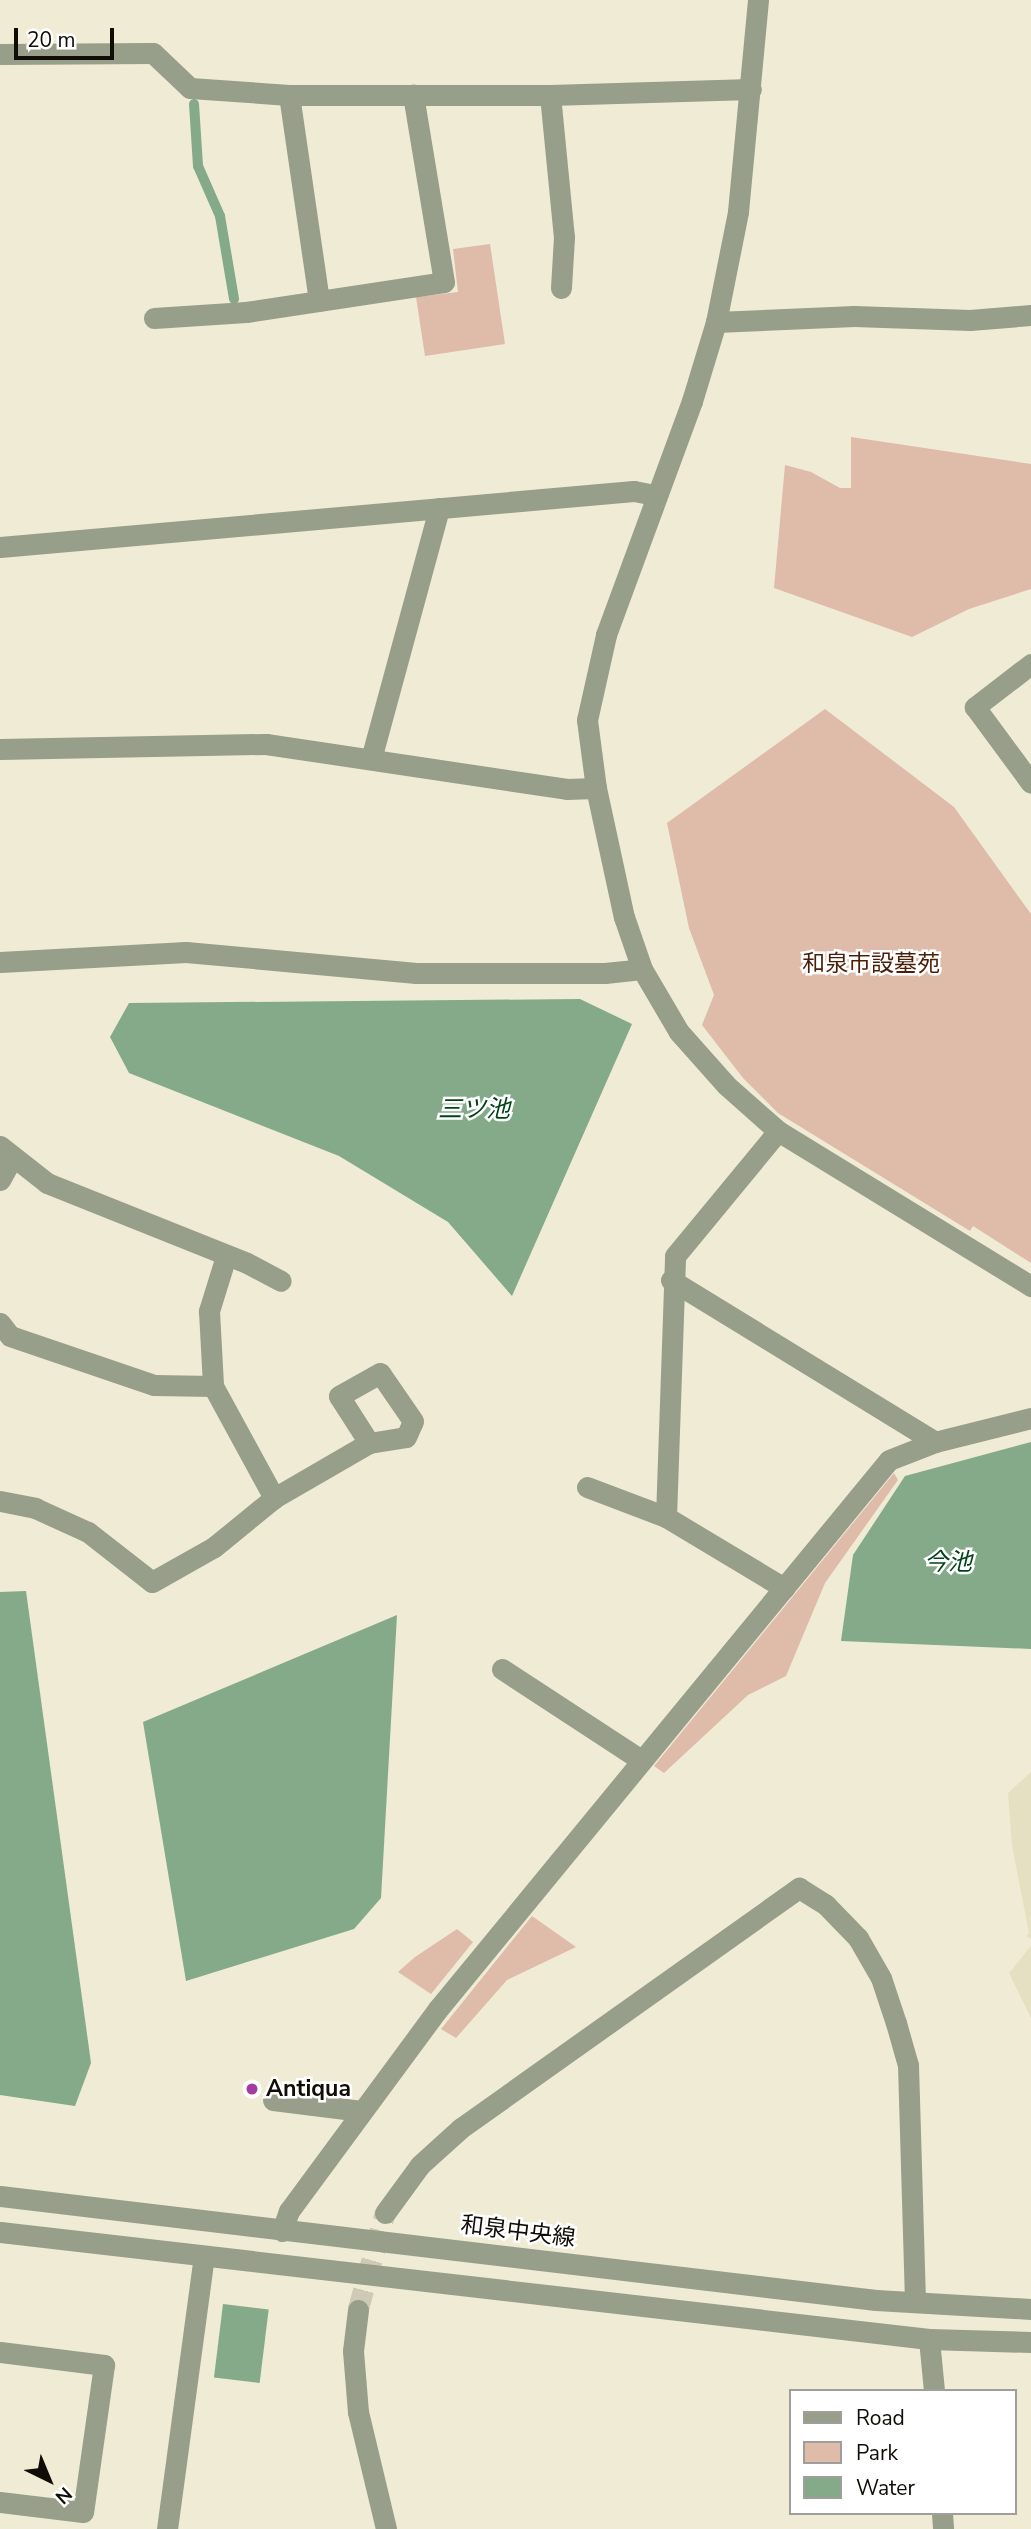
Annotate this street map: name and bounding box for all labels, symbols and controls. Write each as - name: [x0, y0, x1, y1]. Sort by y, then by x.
- scale bar: [18, 14, 117, 58]
- text: 20 m: [27, 26, 76, 54]
- park label: 和泉市設墓苑: [802, 950, 940, 978]
- water label: 三ツ池: [438, 1096, 510, 1124]
- water label: 今池: [924, 1549, 972, 1577]
- place label: Antiqua: [266, 2075, 351, 2103]
- marker: Antiqua: [244, 2081, 260, 2097]
- street label: 和泉中央線: [459, 2211, 577, 2253]
- legend: [790, 2389, 1017, 2515]
- text: Road: [856, 2404, 905, 2432]
- text: Park: [856, 2439, 898, 2467]
- north arrow: [14, 2445, 84, 2515]
- text: Water: [856, 2474, 915, 2502]
- text: N: [49, 2481, 77, 2510]

